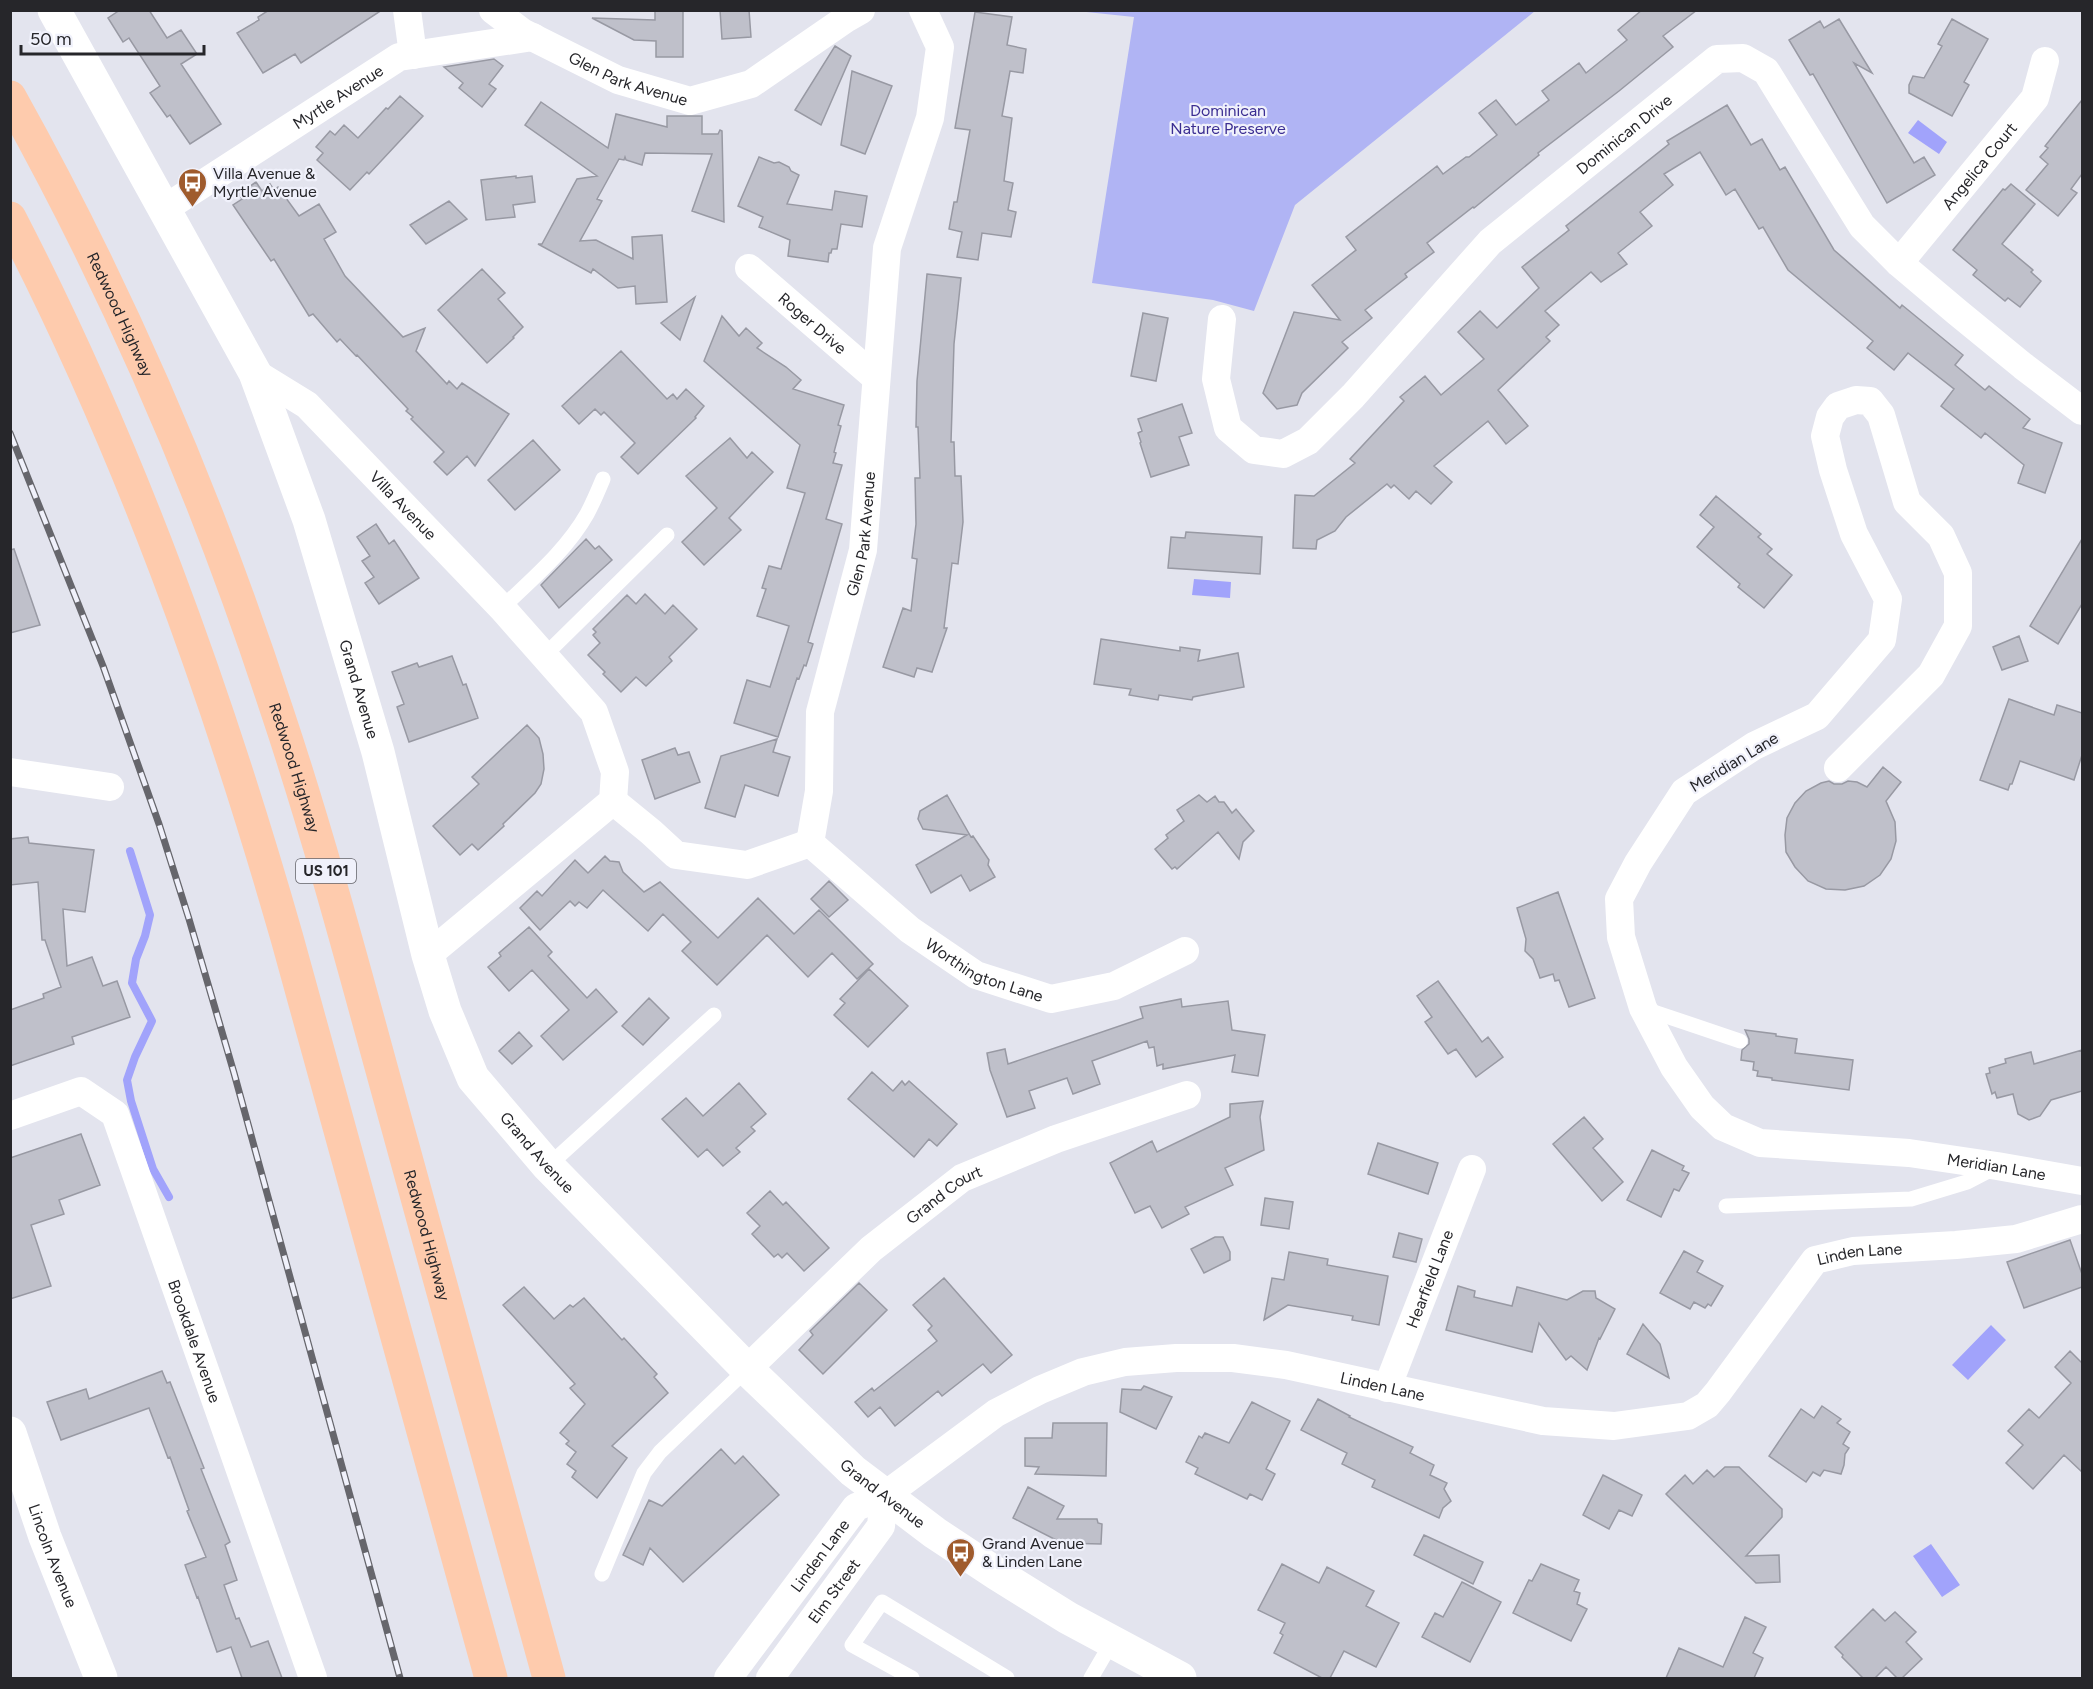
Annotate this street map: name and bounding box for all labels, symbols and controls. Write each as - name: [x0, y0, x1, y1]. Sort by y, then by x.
- scale bar: [21, 18, 204, 56]
- text: 50 m: [30, 28, 72, 50]
- street label: Glen Park Avenue: [566, 47, 690, 109]
- street label: Myrtle Avenue: [289, 60, 387, 133]
- street label: Dominican Drive: [1572, 90, 1676, 178]
- park label: Dominican Nature Preserve: [1170, 101, 1286, 138]
- street label: Angelica Court: [1938, 118, 2021, 213]
- place label: Villa Avenue & Myrtle Avenue: [213, 164, 317, 201]
- bus stop icon: Villa Avenue & Myrtle Avenue: [176, 166, 208, 208]
- street label: Redwood Highway: [83, 249, 158, 380]
- street label: Roger Drive: [775, 288, 851, 358]
- street label: Villa Avenue: [366, 467, 441, 544]
- street label: Glen Park Avenue: [842, 471, 879, 598]
- street label: Grand Avenue: [336, 637, 383, 741]
- street label: Redwood Highway: [265, 700, 324, 835]
- street label: Meridian Lane: [1686, 728, 1782, 796]
- road number: US 101: [296, 859, 356, 883]
- street label: Worthington Lane: [922, 934, 1046, 1005]
- street label: Grand Avenue: [496, 1108, 579, 1197]
- street label: Meridian Lane: [1946, 1149, 2048, 1184]
- street label: Grand Court: [902, 1161, 985, 1228]
- street label: Redwood Highway: [400, 1167, 455, 1303]
- street label: Hearfield Lane: [1402, 1227, 1457, 1331]
- street label: Linden Lane: [1815, 1239, 1903, 1269]
- street label: Brookdale Avenue: [164, 1277, 225, 1405]
- street label: Linden Lane: [1338, 1368, 1427, 1405]
- street label: Grand Avenue: [836, 1455, 929, 1532]
- street label: Lincoln Avenue: [25, 1501, 82, 1610]
- street label: Linden Lane: [786, 1515, 853, 1596]
- place label: Grand Avenue & Linden Lane: [982, 1534, 1084, 1571]
- bus stop icon: Grand Avenue & Linden Lane: [945, 1536, 977, 1578]
- street label: Elm Street: [804, 1555, 864, 1627]

